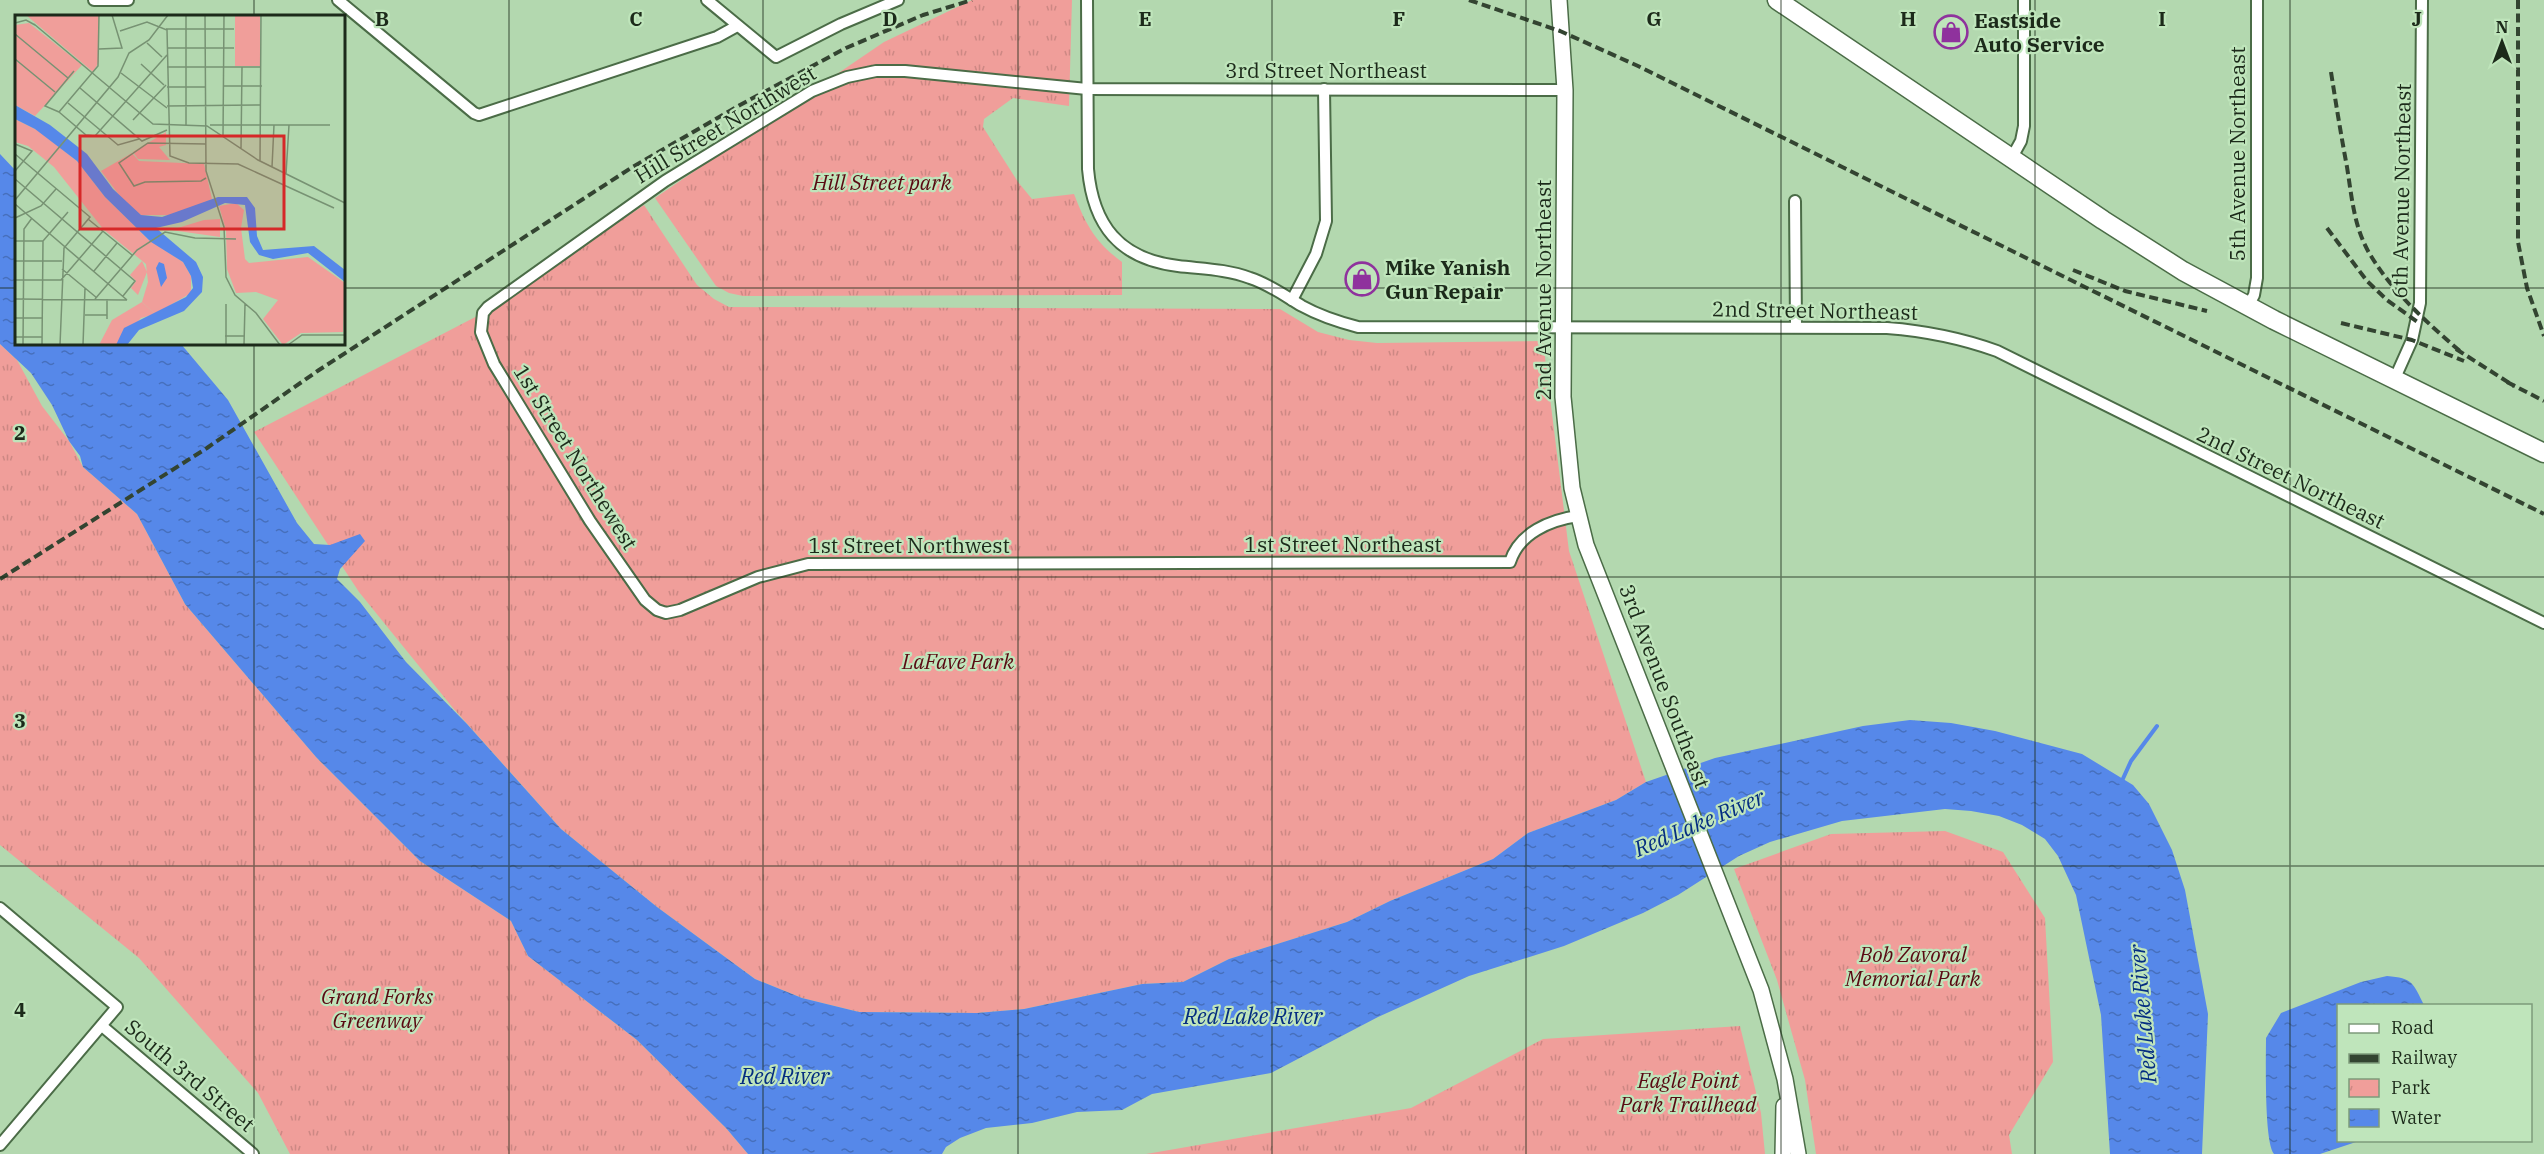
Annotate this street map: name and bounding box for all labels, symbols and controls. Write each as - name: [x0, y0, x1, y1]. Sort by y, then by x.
- text: B: [375, 5, 389, 32]
- text: C: [629, 5, 643, 32]
- text: D: [882, 5, 898, 32]
- text: E: [1138, 5, 1152, 32]
- text: F: [1393, 5, 1405, 32]
- text: G: [1646, 5, 1662, 32]
- text: H: [1900, 5, 1916, 32]
- text: I: [2158, 5, 2166, 32]
- text: J: [2412, 5, 2422, 32]
- place label: Eastside Auto Service: [1974, 6, 2105, 58]
- north arrow: [2472, 12, 2532, 72]
- shop icon: Eastside Auto Service: [1933, 14, 1969, 50]
- inset map: [15, 15, 345, 345]
- text: N: [2496, 17, 2508, 37]
- street label: 5th Avenue Northeast: [2223, 46, 2251, 262]
- street label: 3rd Street Northeast: [1225, 56, 1427, 84]
- street label: Hill Street Northwest: [629, 59, 821, 189]
- street label: 6th Avenue Northeast: [2385, 83, 2417, 299]
- park label: Hill Street park: [811, 168, 952, 196]
- street label: 2nd Avenue Northeast: [1529, 180, 1557, 400]
- place label: Mike Yanish Gun Repair: [1385, 253, 1511, 305]
- shop icon: Mike Yanish Gun Repair: [1344, 261, 1380, 297]
- street label: 2nd Street Northeast: [1712, 294, 1918, 326]
- street label: 1st Street Northewest: [508, 359, 644, 555]
- text: 2: [14, 419, 26, 446]
- street label: 2nd Street Northeast: [2192, 419, 2390, 535]
- street label: 1st Street Northeast: [1244, 530, 1442, 558]
- street label: 1st Street Northwest: [808, 531, 1010, 559]
- street label: 3rd Avenue Southeast: [1613, 580, 1717, 792]
- park label: LaFave Park: [901, 647, 1015, 675]
- text: 3: [14, 707, 26, 734]
- water label: Red Lake River: [1628, 781, 1770, 863]
- park label: Bob Zavoral Memorial Park: [1844, 940, 1982, 992]
- water label: Red Lake River: [2121, 942, 2163, 1086]
- park label: Grand Forks Greenway: [321, 982, 433, 1034]
- text: 4: [14, 996, 26, 1023]
- water label: Red Lake River: [1182, 1001, 1324, 1030]
- legend: [2337, 1004, 2532, 1142]
- street label: South 3rd Street: [119, 1012, 261, 1138]
- text: Road: [2391, 1016, 2434, 1039]
- text: Railway: [2391, 1046, 2457, 1069]
- water label: Red River: [739, 1061, 831, 1090]
- park label: Eagle Point Park Trailhead: [1619, 1066, 1757, 1118]
- text: Park: [2391, 1076, 2431, 1099]
- text: Water: [2391, 1106, 2441, 1129]

